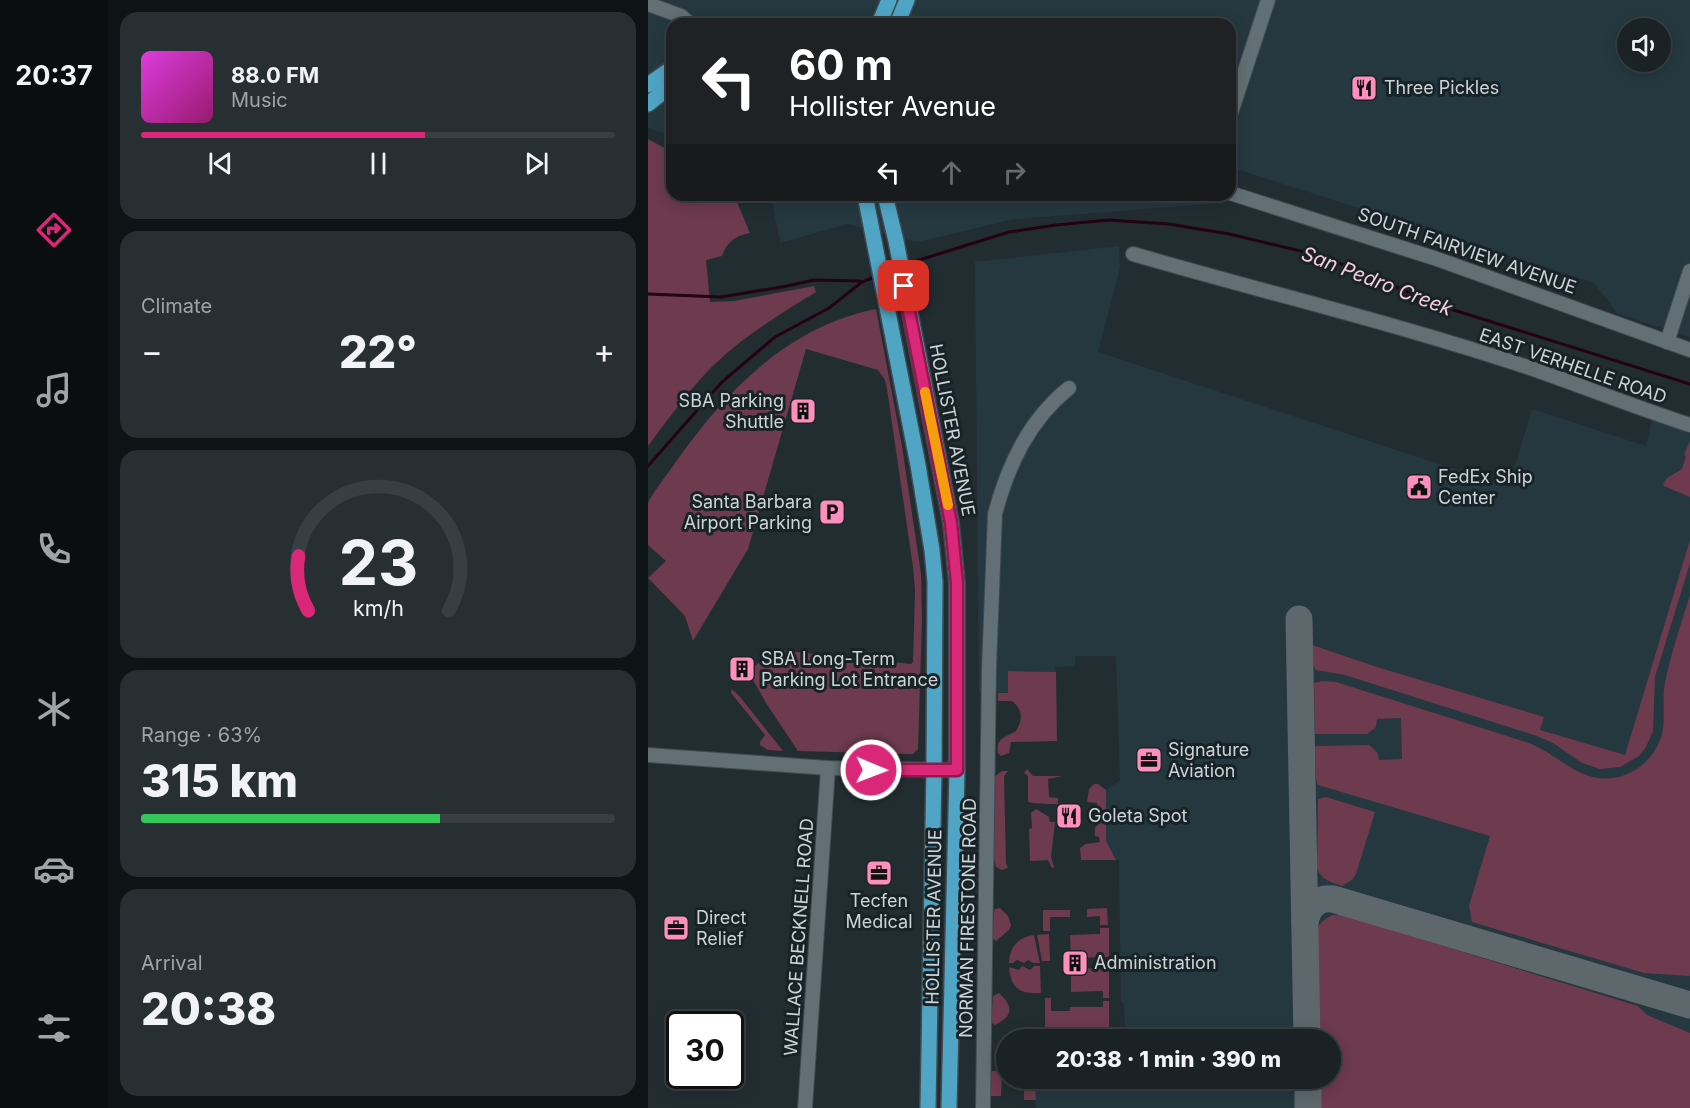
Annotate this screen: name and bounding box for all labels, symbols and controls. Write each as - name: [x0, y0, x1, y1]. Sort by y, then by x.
- map controls: [1617, 18, 1671, 72]
- button: sound: [1617, 18, 1671, 72]
- text: 60 m: [789, 39, 893, 90]
- icon: left: [690, 42, 768, 120]
- text: 20:37: [15, 59, 93, 92]
- text: 88.0 FM: [231, 62, 319, 88]
- restaurant icon: Three Pickles: [1349, 73, 1379, 103]
- place label: Three Pickles: [1384, 77, 1499, 98]
- text: Music: [231, 88, 288, 112]
- text: Hollister Avenue: [789, 90, 996, 123]
- icon: previous: [204, 147, 237, 180]
- icon: pause: [362, 147, 395, 180]
- icon: next: [520, 147, 553, 180]
- icon: left: [872, 156, 905, 189]
- icon: ahead: [935, 156, 968, 189]
- icon: right: [998, 156, 1031, 189]
- street label: SOUTH FAIRVIEW AVENUE: [1355, 203, 1579, 298]
- icon: directions: [33, 209, 75, 251]
- water label: San Pedro Creek: [1298, 241, 1457, 321]
- pin: [878, 260, 929, 311]
- icon: arrive: [887, 269, 920, 302]
- text: Climate: [141, 294, 212, 318]
- text: 22°: [339, 324, 417, 379]
- street label: EAST VERHELLE ROAD: [1477, 324, 1670, 408]
- text: −: [141, 331, 163, 371]
- text: +: [593, 331, 615, 371]
- street label: HOLLISTER AVENUE: [925, 342, 980, 518]
- icon: music: [33, 369, 75, 411]
- place label: SBA Parking Shuttle: [679, 390, 784, 432]
- building icon: SBA Parking Shuttle: [788, 396, 818, 426]
- place label: FedEx Ship Center: [1438, 466, 1533, 508]
- public building icon: FedEx Ship Center: [1404, 472, 1434, 502]
- place label: Santa Barbara Airport Parking: [684, 491, 812, 533]
- parking icon: Santa Barbara Airport Parking: [817, 497, 847, 527]
- text: 23: [338, 525, 418, 600]
- icon: phone: [33, 528, 75, 570]
- text: km/h: [353, 595, 403, 621]
- place label: SBA Long-Term Parking Lot Entrance: [761, 648, 938, 690]
- building icon: SBA Long-Term Parking Lot Entrance: [727, 654, 757, 684]
- icon: climate: [33, 688, 75, 730]
- text: Range · 63%: [141, 723, 262, 747]
- position arrow: [839, 738, 903, 802]
- place label: Signature Aviation: [1168, 739, 1249, 781]
- office icon: Signature Aviation: [1134, 745, 1164, 775]
- text: 315 km: [141, 753, 298, 808]
- street label: NORMAN FIRESTONE ROAD: [955, 798, 980, 1038]
- restaurant icon: Goleta Spot: [1054, 801, 1084, 831]
- place label: Goleta Spot: [1088, 805, 1188, 826]
- street label: WALLACE BECKNELL ROAD: [780, 817, 817, 1056]
- street label: HOLLISTER AVENUE: [921, 829, 946, 1005]
- icon: car: [33, 848, 75, 890]
- office icon: Tecfen Medical: [864, 858, 894, 888]
- place label: Tecfen Medical: [845, 890, 913, 932]
- place label: Direct Relief: [696, 907, 747, 949]
- office icon: Direct Relief: [661, 913, 691, 943]
- building icon: Administration: [1060, 948, 1090, 978]
- text: Arrival: [141, 951, 203, 975]
- place label: Administration: [1094, 952, 1217, 973]
- text: 20:38: [141, 981, 276, 1036]
- icon: filters: [33, 1007, 75, 1049]
- speed limit sign: 30: [666, 1011, 744, 1089]
- text: 20:38 · 1 min · 390 m: [1056, 1046, 1281, 1072]

